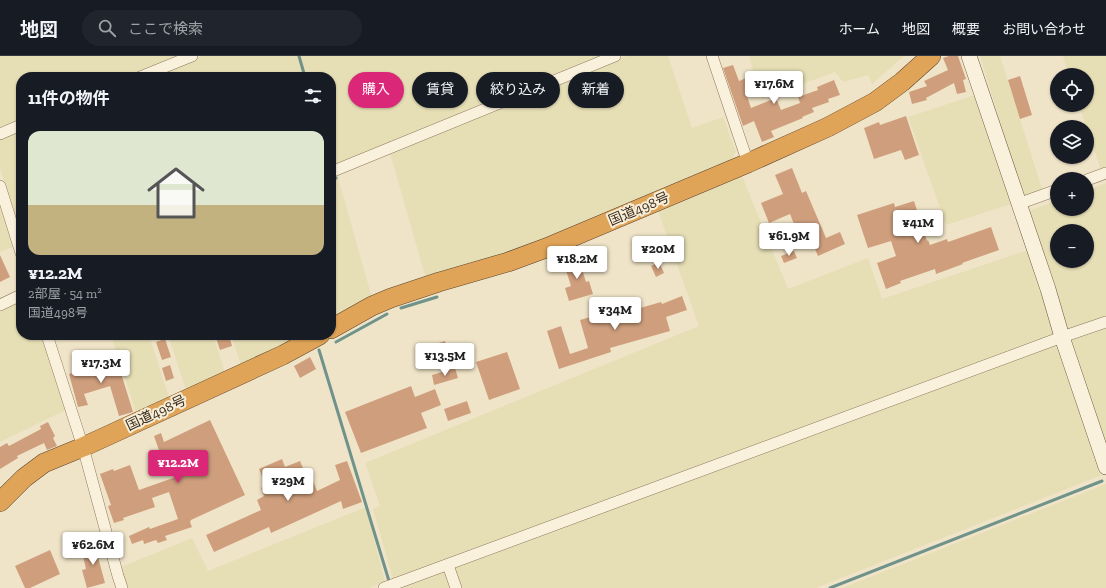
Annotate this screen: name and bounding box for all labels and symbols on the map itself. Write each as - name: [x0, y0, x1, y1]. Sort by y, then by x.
- pin: ¥17.6M: [741, 71, 807, 105]
- street label: 国道498号: [606, 189, 672, 229]
- pin: ¥41M: [894, 210, 942, 244]
- pin: ¥61.9M: [756, 223, 822, 257]
- pin: ¥20M: [634, 236, 682, 270]
- pin: ¥18.2M: [544, 246, 610, 280]
- pin: ¥34M: [591, 297, 639, 331]
- pin: ¥13.5M: [412, 343, 478, 377]
- pin: ¥17.3M: [68, 350, 134, 384]
- street label: 国道498号: [123, 392, 189, 434]
- pin: ¥12.2M: [145, 450, 211, 484]
- pin: ¥29M: [264, 468, 312, 502]
- pin: ¥62.6M: [60, 532, 126, 566]

